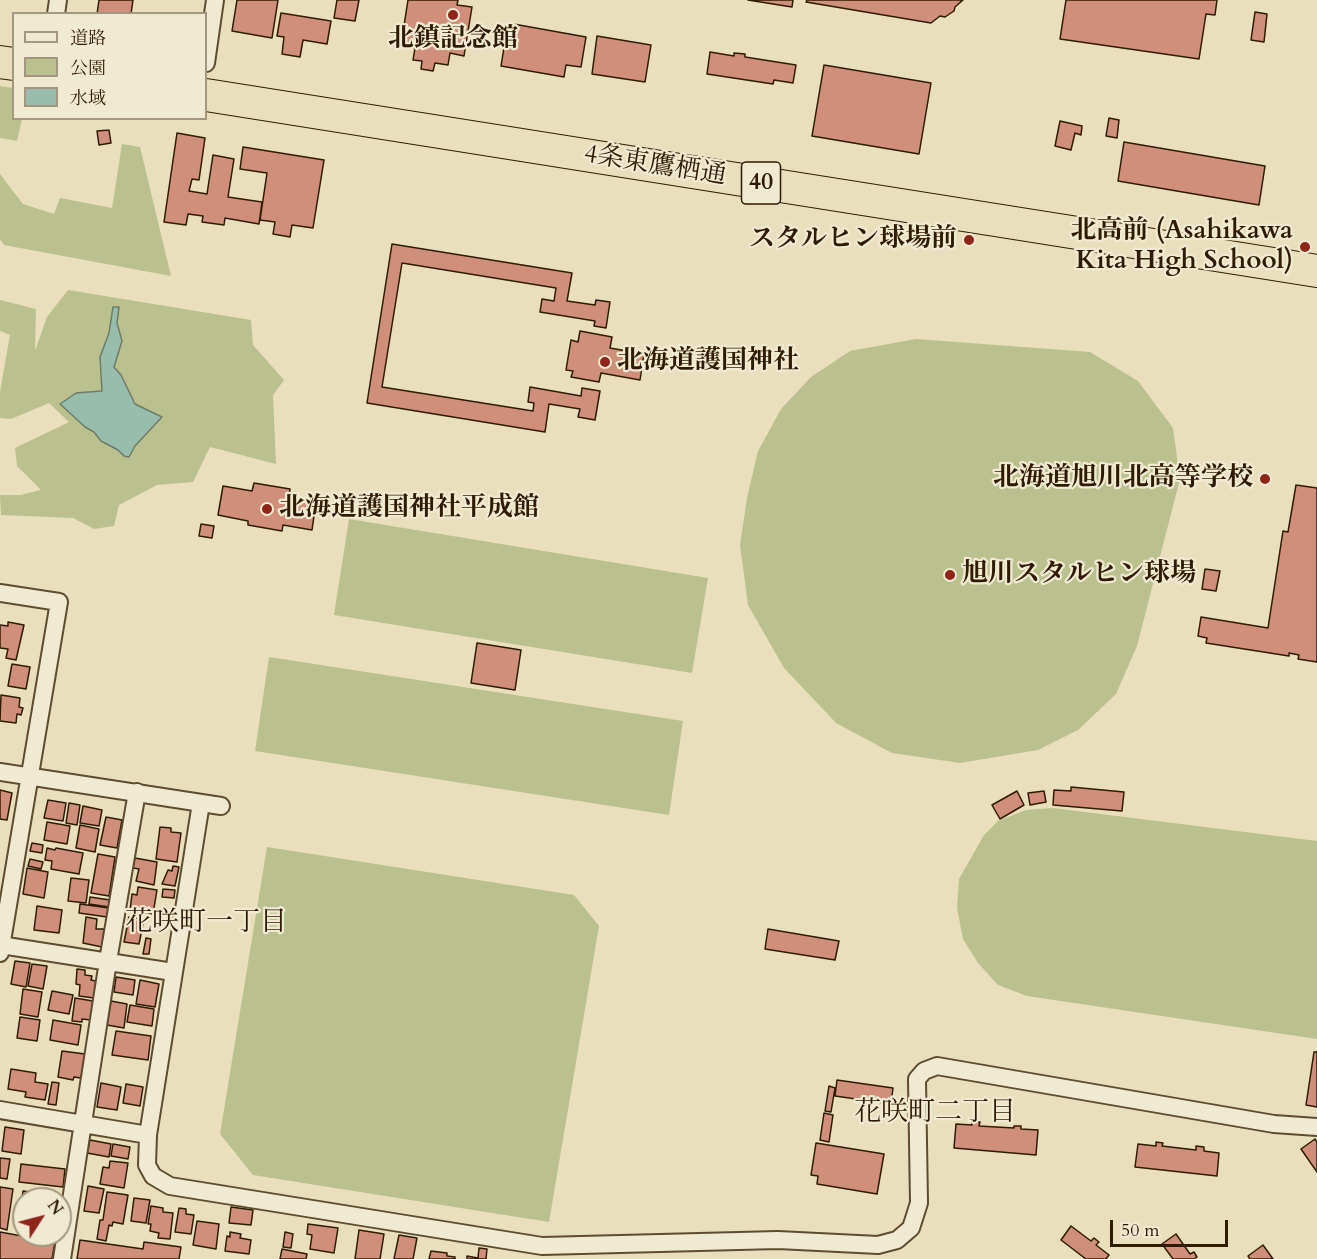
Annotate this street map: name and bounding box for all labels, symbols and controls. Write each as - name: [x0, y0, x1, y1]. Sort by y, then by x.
- marker: 北鎮記念館: [446, 8, 460, 22]
- legend: [12, 12, 207, 120]
- place label: 北鎮記念館: [388, 24, 518, 56]
- text: 道路: [70, 26, 106, 51]
- text: 公園: [70, 56, 106, 81]
- text: 水域: [70, 86, 106, 111]
- street label: 4条東鷹栖通: [582, 139, 728, 193]
- road number: 40: [742, 162, 780, 204]
- place label: 北高前 (Asahikawa Kita High School): [1070, 216, 1293, 278]
- place label: スタルヒン球場前: [749, 224, 957, 256]
- marker: スタルヒン球場前: [962, 233, 976, 247]
- marker: 北高前 (Asahikawa Kita High School): [1298, 240, 1312, 254]
- place label: 北海道護国神社: [617, 346, 799, 378]
- marker: 北海道護国神社: [598, 355, 612, 369]
- place label: 北海道旭川北高等学校: [993, 463, 1253, 495]
- marker: 北海道旭川北高等学校: [1258, 472, 1272, 486]
- place label: 北海道護国神社平成館: [279, 493, 539, 525]
- marker: 北海道護国神社平成館: [260, 502, 274, 516]
- place label: 旭川スタルヒン球場: [962, 559, 1196, 591]
- marker: 旭川スタルヒン球場: [943, 568, 957, 582]
- district label: 花咲町一丁目: [125, 908, 287, 940]
- district label: 花咲町二丁目: [854, 1098, 1016, 1130]
- north arrow: [12, 1187, 72, 1247]
- text: N: [42, 1196, 68, 1220]
- scale bar: [1113, 1208, 1232, 1246]
- text: 50 m: [1121, 1218, 1160, 1243]

